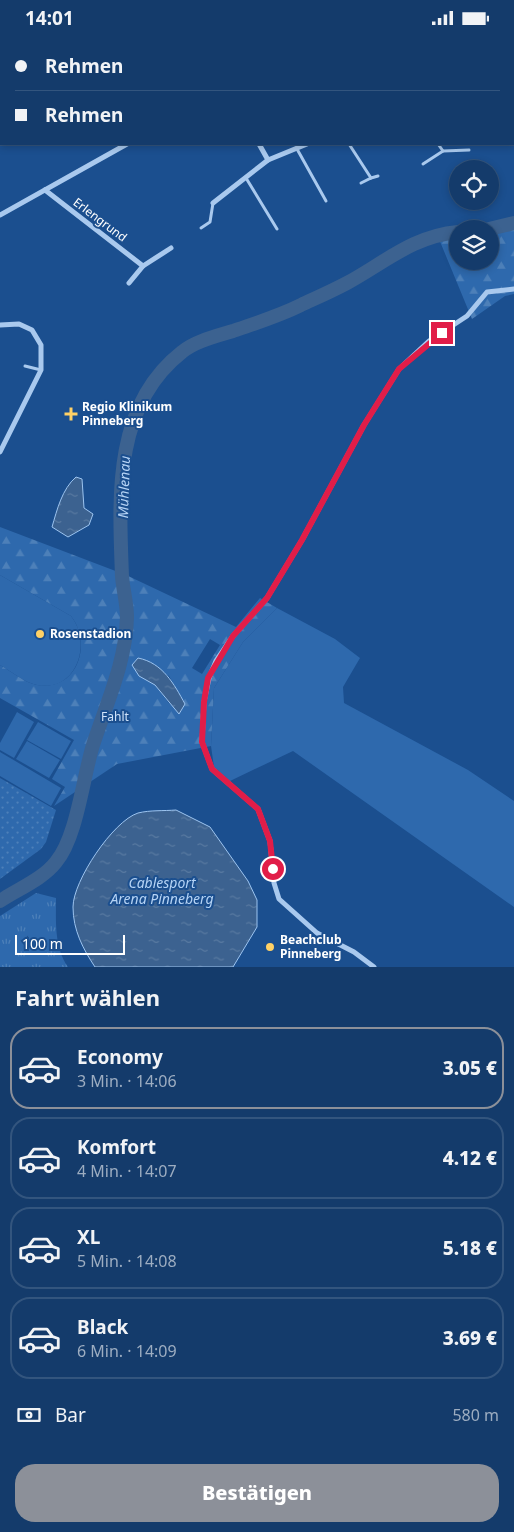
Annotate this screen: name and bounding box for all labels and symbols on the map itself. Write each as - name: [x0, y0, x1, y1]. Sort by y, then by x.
- street label: Erlengrund: [70, 194, 131, 245]
- route end: [431, 322, 453, 344]
- place label: Regio Klinikum Pinneberg: [82, 398, 172, 429]
- marker: Regio Klinikum Pinneberg: [64, 407, 78, 421]
- water label: Mühlenau: [113, 455, 134, 519]
- place label: Rosenstadion: [50, 625, 131, 642]
- marker: Rosenstadion: [34, 628, 46, 640]
- park label: Fahlt: [101, 708, 130, 725]
- route start: [262, 858, 284, 880]
- water label: Cablesport Arena Pinneberg: [109, 873, 214, 908]
- place label: Beachclub Pinneberg: [280, 931, 342, 962]
- scale bar: [15, 932, 125, 955]
- marker: Beachclub Pinneberg: [264, 941, 276, 953]

